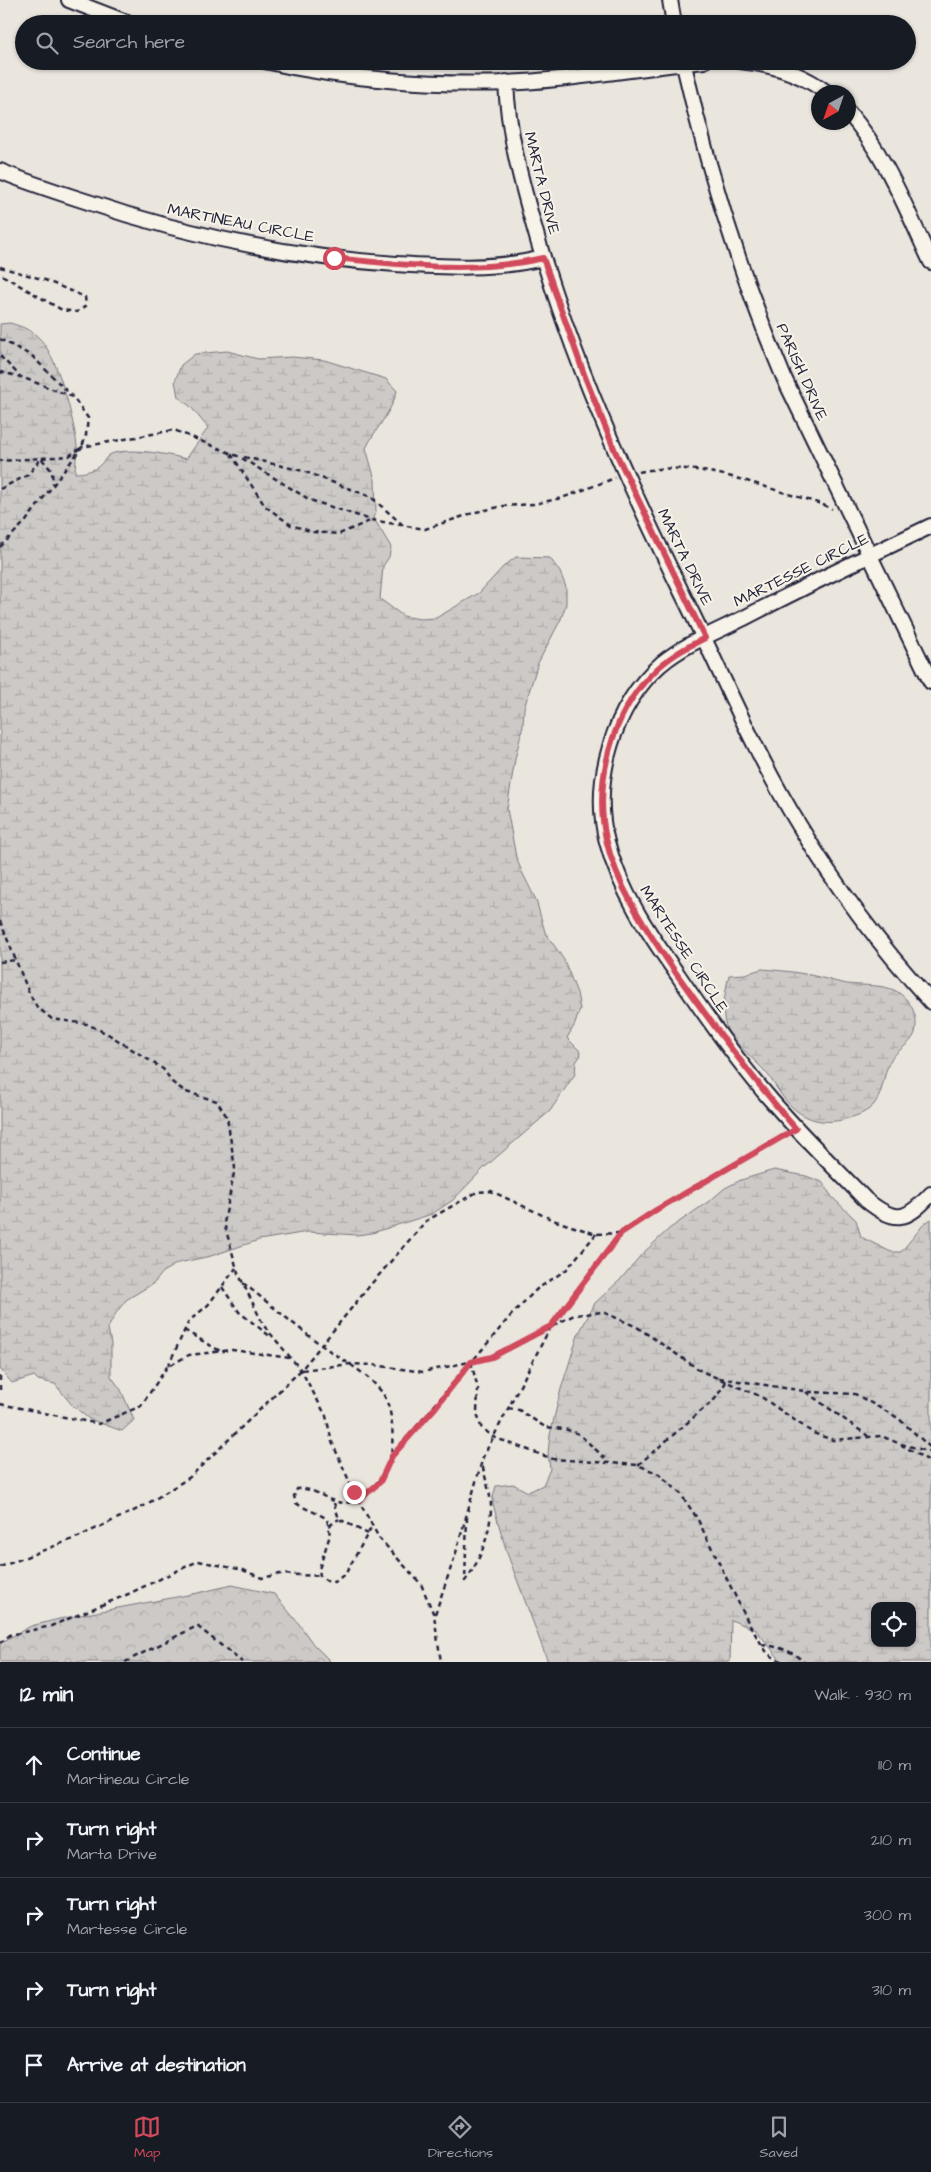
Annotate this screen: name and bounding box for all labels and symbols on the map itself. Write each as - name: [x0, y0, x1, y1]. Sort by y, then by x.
- north arrow: [811, 85, 856, 130]
- street label: MARTA DRIVE: [519, 129, 566, 237]
- street label: MARTINEAU CIRCLE: [166, 198, 317, 248]
- route start: [323, 247, 346, 270]
- street label: PARISH DRIVE: [771, 320, 833, 425]
- street label: MARTA DRIVE: [652, 505, 718, 610]
- street label: MARTESSE CIRCLE: [730, 527, 873, 612]
- street label: MARTESSE CIRCLE: [635, 881, 734, 1017]
- route end: [343, 1481, 366, 1504]

